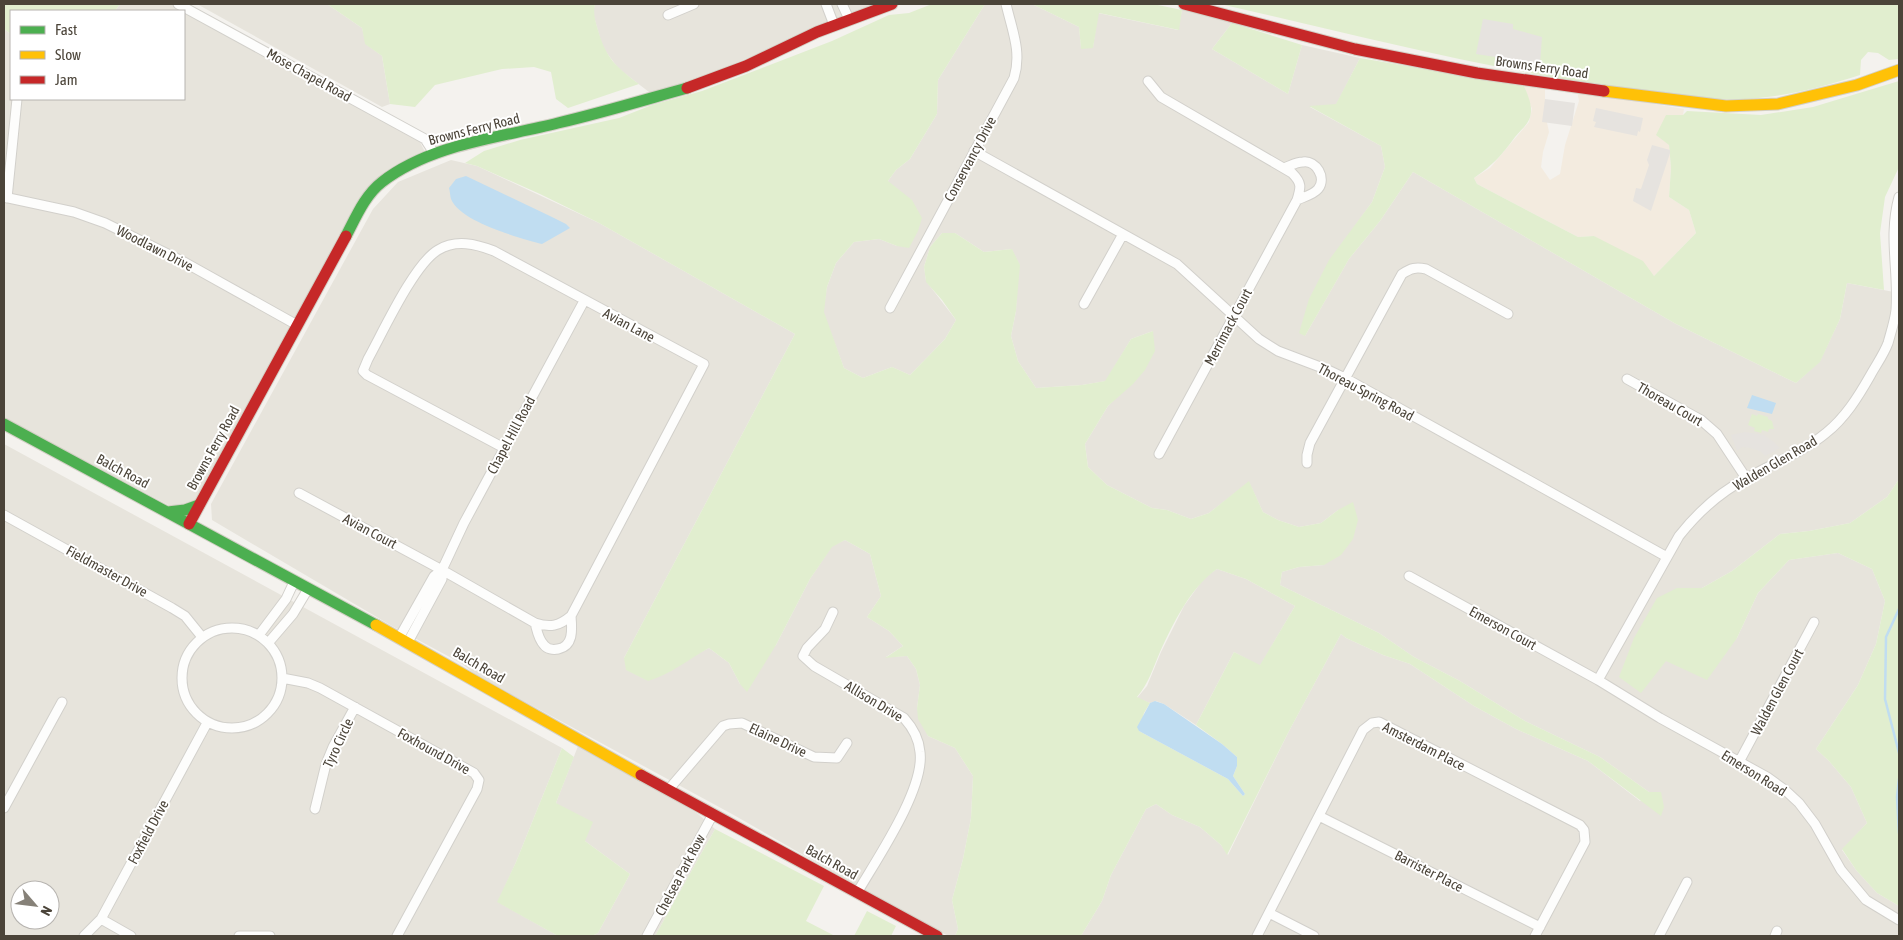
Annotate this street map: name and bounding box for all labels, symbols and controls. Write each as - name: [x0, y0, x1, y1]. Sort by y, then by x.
- legend: [10, 10, 185, 100]
- text: Fast: [55, 21, 77, 38]
- street label: Mose Chapel Road: [264, 45, 354, 105]
- text: Slow: [55, 46, 81, 63]
- street label: Browns Ferry Road: [1495, 53, 1589, 81]
- text: Jam: [55, 71, 78, 88]
- street label: Browns Ferry Road: [427, 110, 521, 148]
- street label: Conservancy Drive: [941, 114, 999, 204]
- street label: Woodlawn Drive: [114, 222, 196, 274]
- street label: Merrimack Court: [1201, 286, 1255, 368]
- street label: Avian Lane: [600, 305, 658, 345]
- street label: Thoreau Spring Road: [1315, 360, 1417, 424]
- street label: Thoreau Court: [1635, 379, 1705, 429]
- street label: Chapel Hill Road: [484, 393, 538, 477]
- street label: Browns Ferry Road: [183, 403, 243, 493]
- street label: Walden Glen Road: [1730, 432, 1820, 494]
- street label: Balch Road: [94, 450, 152, 492]
- street label: Avian Court: [340, 510, 400, 552]
- street label: Fieldmaster Drive: [64, 542, 150, 600]
- street label: Emerson Court: [1467, 603, 1539, 653]
- street label: Balch Road: [450, 644, 508, 686]
- street label: Walden Glen Court: [1748, 646, 1806, 738]
- street label: Allison Drive: [842, 677, 906, 725]
- street label: Tyro Circle: [320, 716, 356, 770]
- street label: Amsterdam Place: [1380, 718, 1468, 774]
- street label: Elaine Drive: [747, 720, 809, 760]
- street label: Foxhound Drive: [395, 725, 473, 777]
- street label: Emerson Road: [1719, 747, 1789, 799]
- street label: Foxfield Drive: [124, 797, 172, 867]
- street label: Chelsea Park Row: [652, 831, 708, 918]
- street label: Balch Road: [803, 841, 861, 883]
- street label: Barrister Place: [1392, 847, 1466, 895]
- north arrow: [10, 880, 60, 930]
- text: N: [37, 904, 55, 919]

